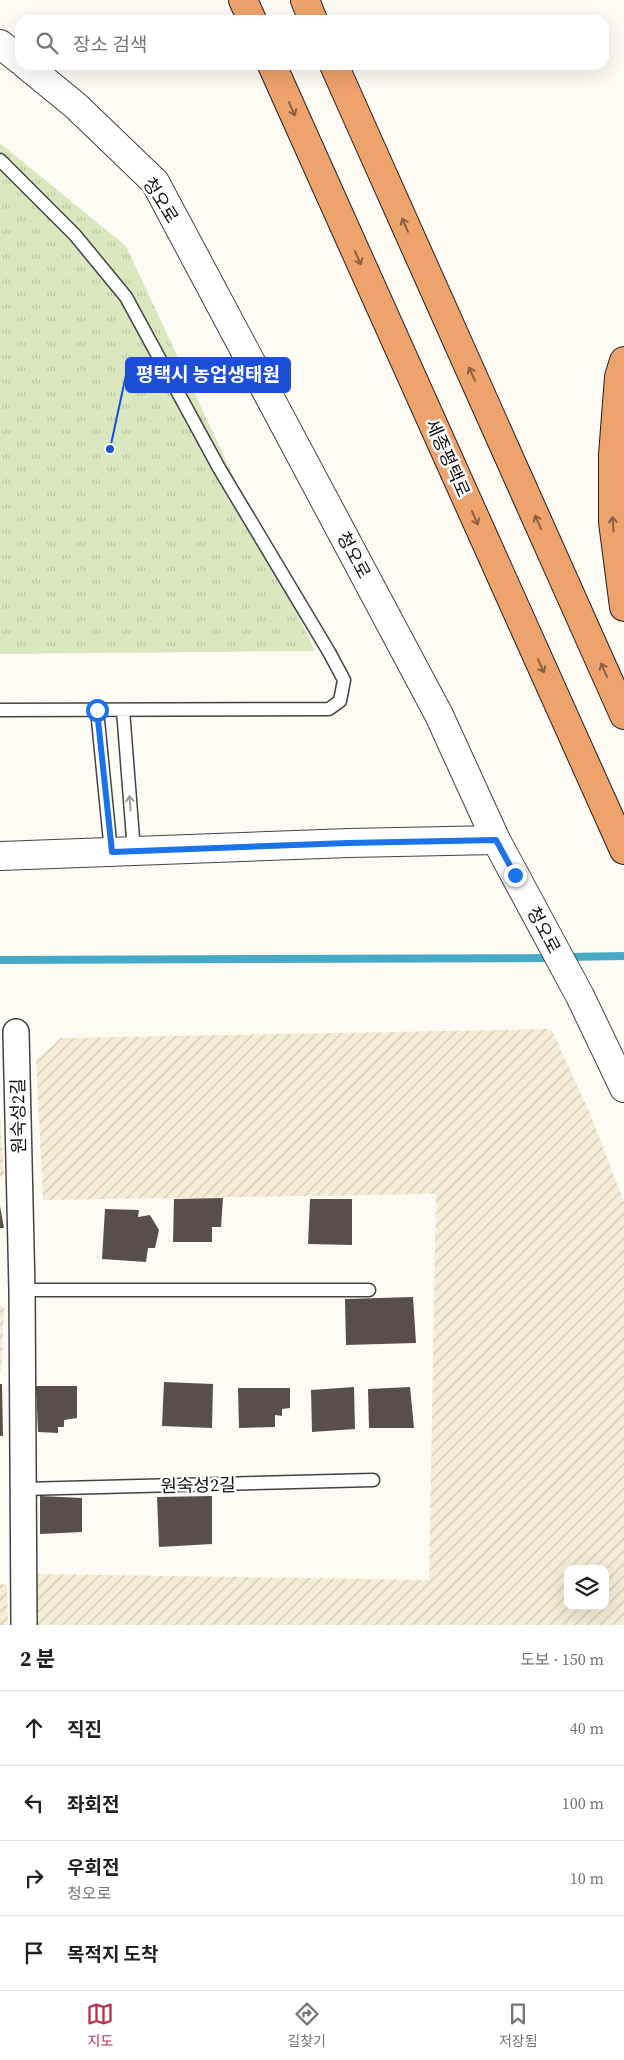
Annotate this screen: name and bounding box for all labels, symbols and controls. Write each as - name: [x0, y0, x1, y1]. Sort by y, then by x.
- search box: [15, 15, 609, 70]
- icon: search: [33, 29, 61, 57]
- text: 장소 검색: [73, 31, 147, 57]
- one-way arrow: [287, 101, 297, 116]
- street label: 청오로: [137, 172, 185, 228]
- one-way arrow: [400, 218, 410, 233]
- one-way arrow: [354, 250, 364, 265]
- callout: 평택시 농업생태원: [126, 358, 290, 392]
- text: 평택시 농업생태원: [136, 361, 280, 387]
- one-way arrow: [466, 367, 476, 382]
- street label: 세종평택로: [420, 415, 476, 501]
- one-way arrow: [470, 510, 480, 525]
- one-way arrow: [532, 515, 542, 530]
- one-way arrow: [609, 516, 618, 532]
- street label: 청오로: [331, 527, 377, 583]
- one-way arrow: [537, 658, 547, 673]
- one-way arrow: [599, 663, 609, 678]
- route start: [86, 699, 109, 722]
- one-way arrow: [125, 795, 134, 811]
- route end: [504, 864, 527, 887]
- street label: 청오로: [521, 902, 567, 958]
- street label: 원숙성2길: [5, 1078, 31, 1154]
- street label: 원숙성2길: [160, 1472, 236, 1498]
- map controls: [564, 1565, 609, 1610]
- button: layers: [564, 1565, 609, 1610]
- text: 2 분: [20, 1644, 55, 1673]
- text: 도보 · 150 m: [520, 1648, 604, 1670]
- icon: ahead: [20, 1714, 48, 1742]
- text: 직진: [67, 1716, 102, 1742]
- text: 40 m: [570, 1717, 604, 1739]
- icon: left: [20, 1789, 48, 1817]
- text: 좌회전: [67, 1791, 119, 1817]
- text: 100 m: [562, 1792, 604, 1814]
- text: 우회전: [67, 1854, 119, 1880]
- icon: right: [20, 1864, 48, 1892]
- text: 10 m: [570, 1867, 604, 1889]
- text: 청오로: [67, 1882, 111, 1904]
- icon: arrive: [20, 1939, 48, 1967]
- text: 목적지 도착: [67, 1941, 158, 1967]
- tab: 지도: [86, 2000, 114, 2051]
- tab: 길찾기: [287, 2000, 326, 2051]
- tab: 저장됨: [499, 2000, 538, 2051]

